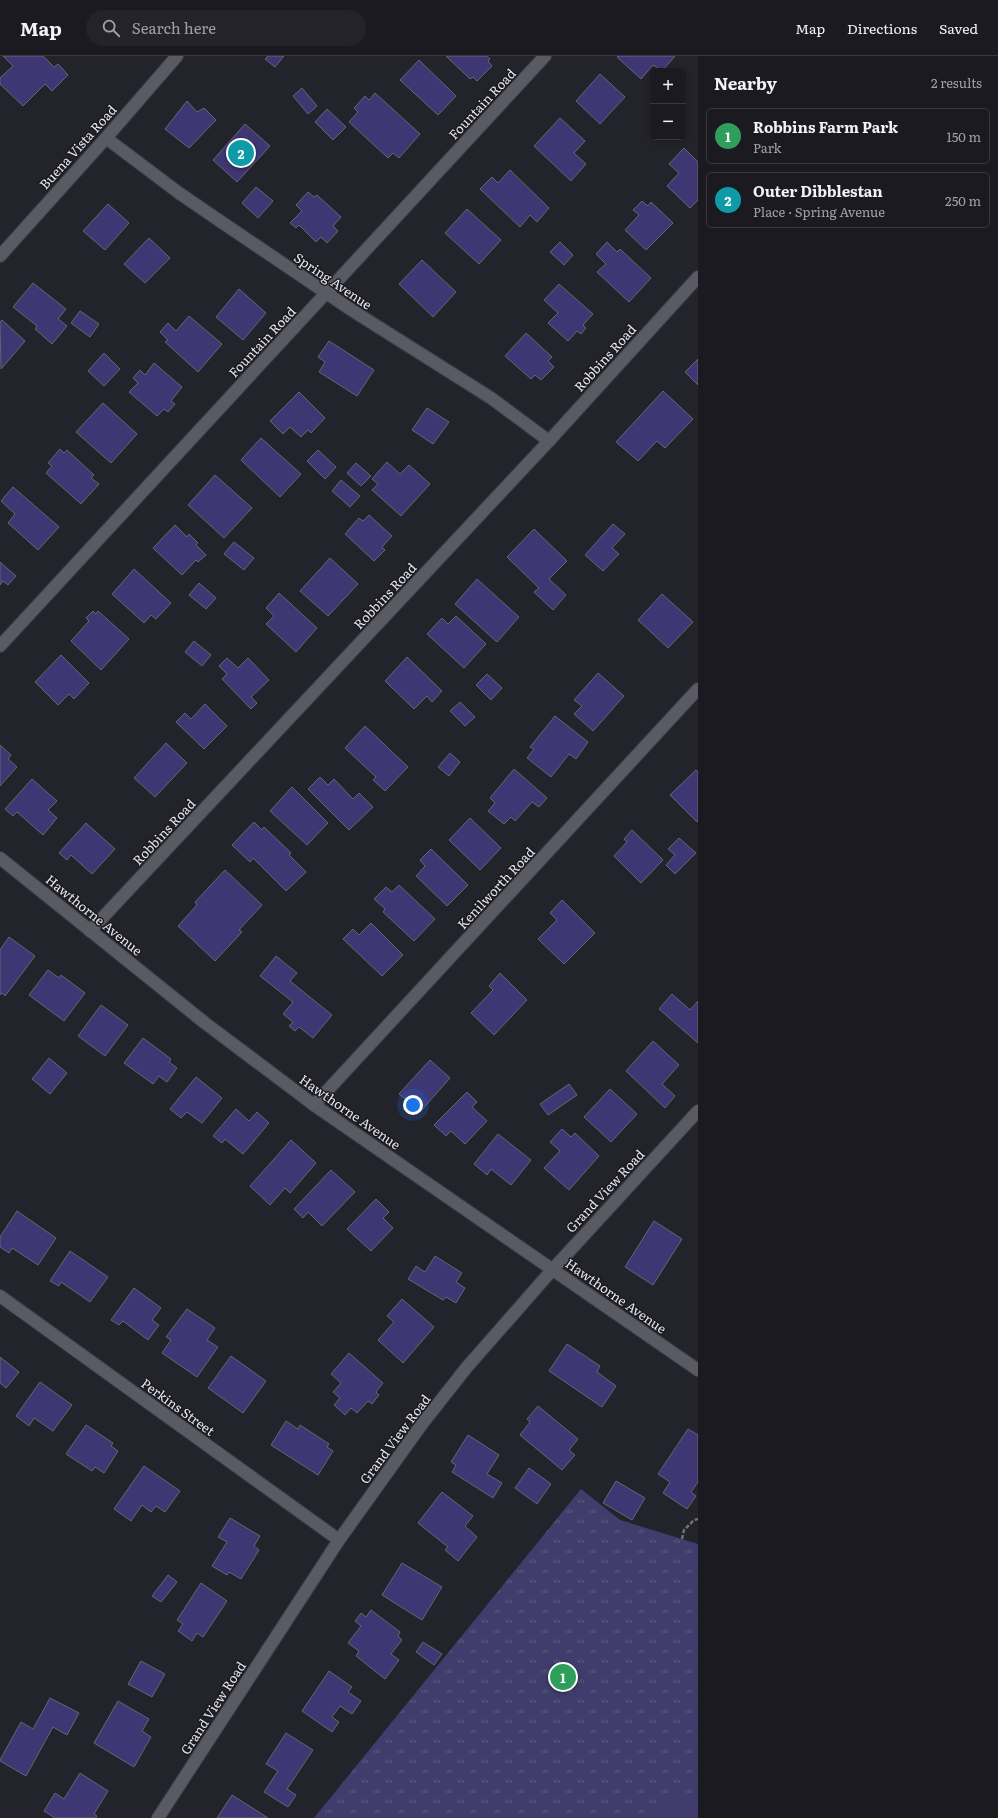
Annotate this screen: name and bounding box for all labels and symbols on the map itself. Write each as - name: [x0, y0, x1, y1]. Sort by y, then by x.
- street label: Fountain Road: [444, 64, 520, 143]
- street label: Buena Vista Road: [35, 100, 121, 193]
- pin: 2: [228, 138, 254, 168]
- street label: Spring Avenue: [291, 247, 376, 314]
- street label: Fountain Road: [224, 302, 300, 381]
- street label: Robbins Road: [569, 320, 640, 395]
- street label: Robbins Road: [349, 558, 420, 633]
- street label: Robbins Road: [128, 794, 199, 869]
- street label: Kenilworth Road: [453, 842, 539, 933]
- street label: Hawthorne Avenue: [42, 870, 147, 960]
- street label: Hawthorne Avenue: [296, 1070, 405, 1154]
- your location: [403, 1095, 423, 1115]
- street label: Grand View Road: [561, 1145, 648, 1236]
- street label: Hawthorne Avenue: [562, 1254, 671, 1338]
- street label: Perkins Street: [138, 1373, 220, 1440]
- street label: Grand View Road: [355, 1390, 435, 1487]
- street label: Grand View Road: [175, 1657, 250, 1758]
- pin: 1: [550, 1662, 576, 1692]

